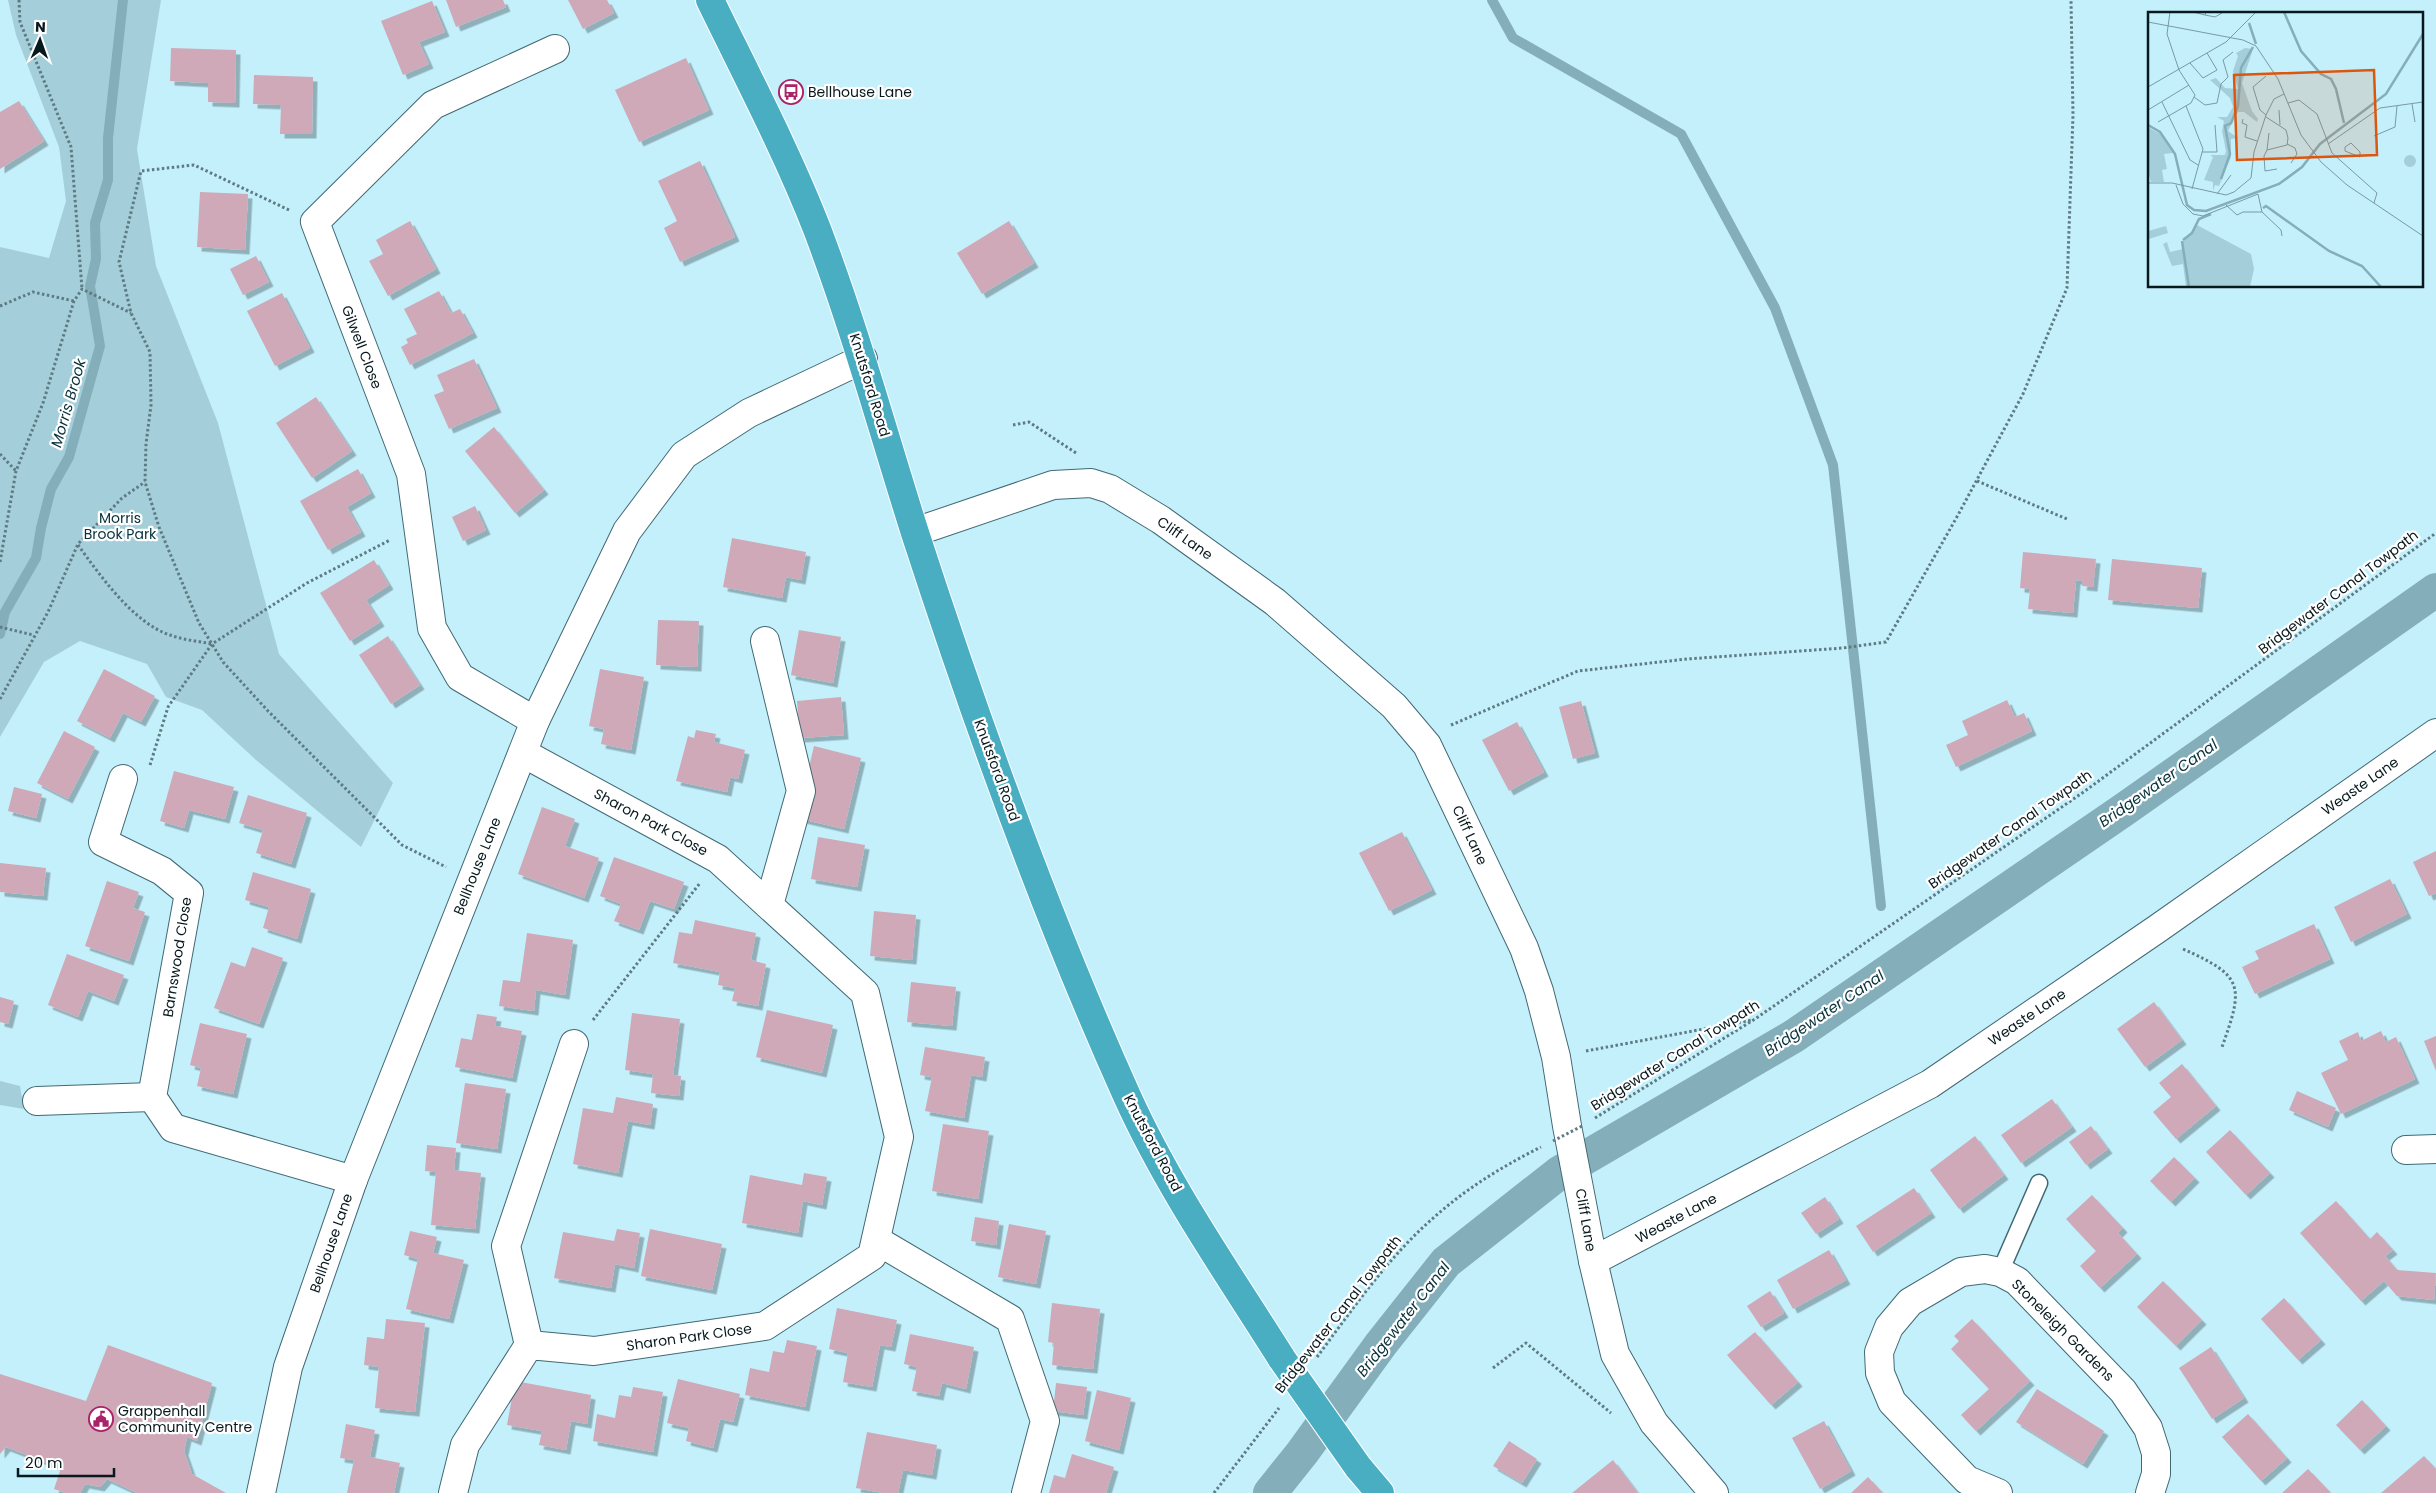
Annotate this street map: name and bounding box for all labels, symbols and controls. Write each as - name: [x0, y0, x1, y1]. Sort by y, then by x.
- inset map: [2148, 12, 2424, 288]
- north arrow: [15, 15, 65, 65]
- text: N: [35, 17, 46, 37]
- bus stop icon: Bellhouse Lane: [778, 79, 804, 105]
- place label: Bellhouse Lane: [808, 82, 912, 102]
- street label: Gilwell Close: [337, 302, 387, 392]
- street label: Knutsford Road: [845, 331, 895, 439]
- water label: Morris Brook: [45, 355, 91, 450]
- park label: Morris Brook Park: [84, 508, 157, 544]
- street label: Cliff Lane: [1153, 512, 1217, 565]
- street label: Bridgewater Canal Towpath: [2254, 525, 2422, 659]
- street label: Knutsford Road: [969, 716, 1025, 824]
- water label: Bridgewater Canal: [2094, 734, 2222, 832]
- street label: Weaste Lane: [2317, 752, 2403, 820]
- street label: Bridgewater Canal Towpath: [1924, 765, 2096, 893]
- street label: Sharon Park Close: [590, 783, 712, 861]
- street label: Cliff Lane: [1447, 802, 1493, 868]
- street label: Bellhouse Lane: [448, 814, 506, 918]
- street label: Barnswood Close: [158, 895, 196, 1018]
- water label: Bridgewater Canal: [1760, 965, 1888, 1061]
- street label: Weaste Lane: [1984, 983, 2070, 1050]
- street label: Bridgewater Canal Towpath: [1587, 995, 1763, 1115]
- street label: Knutsford Road: [1119, 1091, 1187, 1195]
- street label: Cliff Lane: [1571, 1187, 1601, 1253]
- street label: Weaste Lane: [1632, 1188, 1721, 1248]
- street label: Bellhouse Lane: [305, 1190, 357, 1295]
- street label: Bridgewater Canal Towpath: [1271, 1232, 1405, 1396]
- water label: Bridgewater Canal: [1353, 1258, 1453, 1380]
- street label: Stoneleigh Gardens: [2007, 1274, 2119, 1386]
- street label: Sharon Park Close: [625, 1318, 753, 1356]
- place label: Grappenhall Community Centre: [118, 1401, 252, 1437]
- public building icon: Grappenhall Community Centre: [88, 1406, 114, 1432]
- scale bar: [18, 1446, 114, 1478]
- text: 20 m: [25, 1452, 63, 1473]

